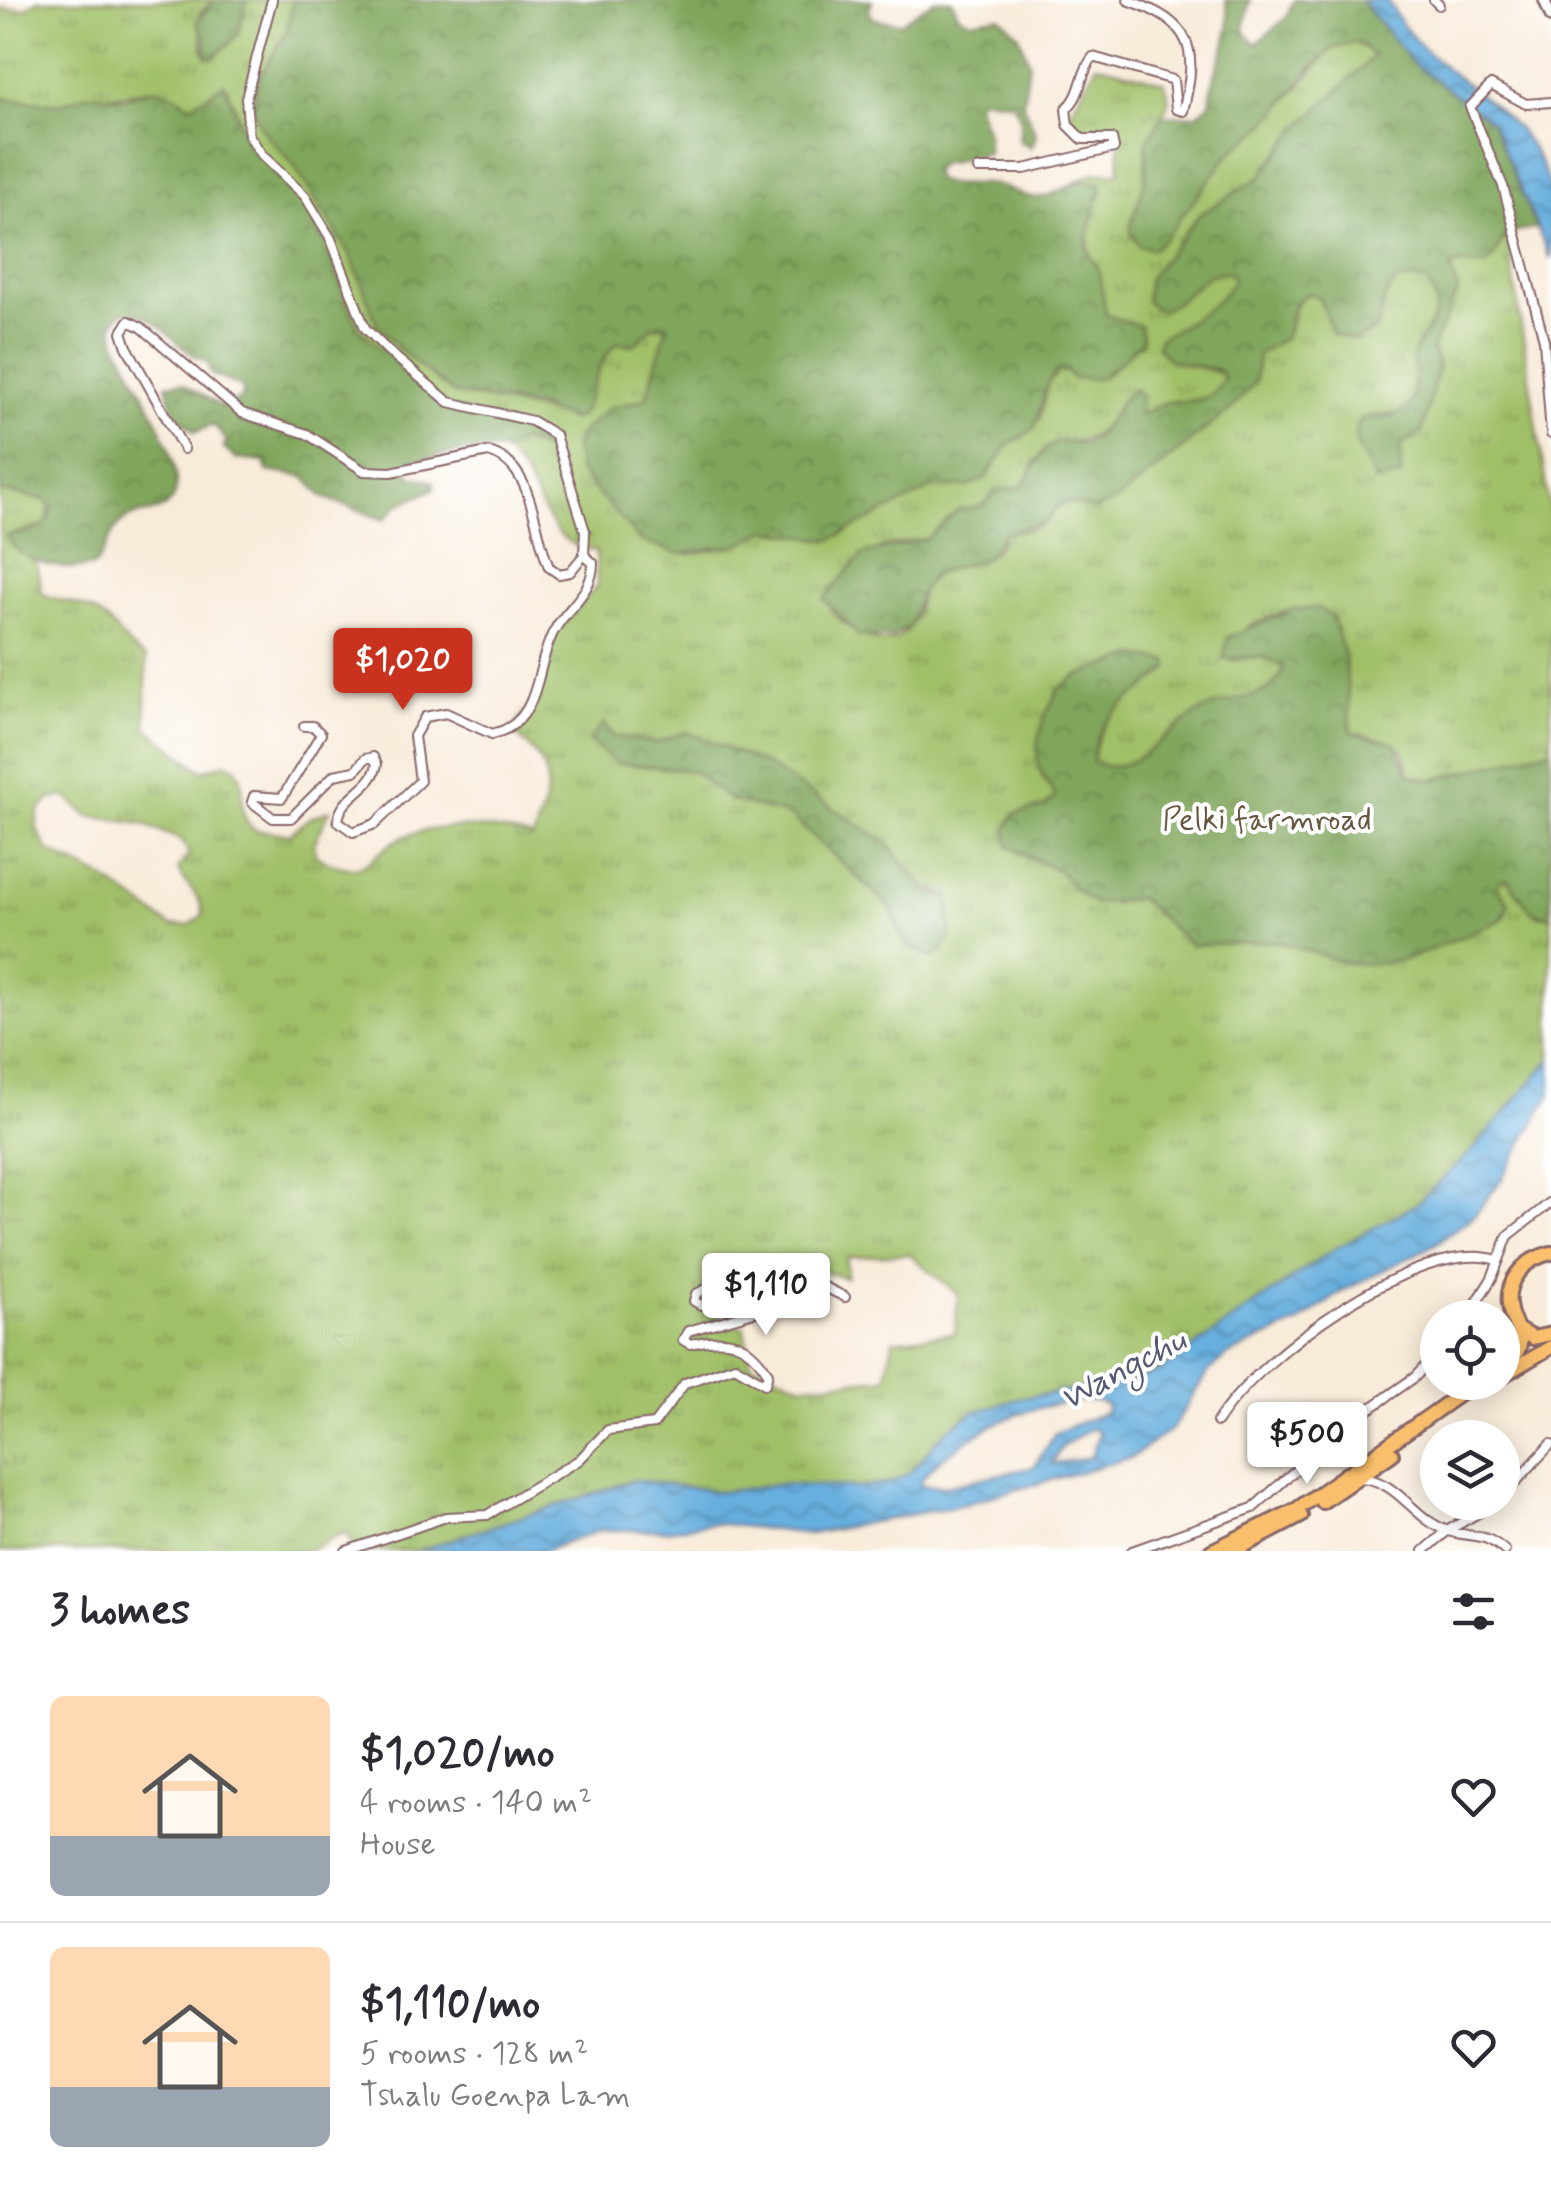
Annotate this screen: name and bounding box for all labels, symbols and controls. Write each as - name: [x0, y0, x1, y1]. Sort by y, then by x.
- pin: $1,020: [322, 628, 484, 713]
- text: $1,020: [355, 639, 451, 681]
- park label: Pelki farmroad: [1162, 799, 1372, 841]
- pin: $1,110: [685, 1253, 847, 1338]
- text: $1,110: [724, 1264, 808, 1306]
- map controls: [1420, 1300, 1520, 1520]
- button: locate: [1420, 1300, 1520, 1400]
- water label: Wangchu: [1052, 1317, 1197, 1425]
- pin: $500: [1248, 1402, 1366, 1487]
- text: $500: [1269, 1413, 1345, 1455]
- button: layers: [1420, 1420, 1520, 1520]
- text: 3 homes: [50, 1584, 190, 1639]
- icon: filters: [1446, 1584, 1501, 1639]
- text: $1,020/mo: [360, 1727, 555, 1782]
- icon: home: [130, 1736, 250, 1856]
- icon: heart: [1446, 1769, 1501, 1824]
- text: 4 rooms · 140 m²: [360, 1782, 592, 1824]
- text: House: [360, 1824, 436, 1866]
- text: $1,110/mo: [360, 1978, 540, 2033]
- icon: home: [130, 1987, 250, 2107]
- icon: heart: [1446, 2020, 1501, 2075]
- text: 5 rooms · 128 m²: [360, 2033, 588, 2075]
- text: Tshalu Goenpa Lam: [360, 2075, 630, 2117]

